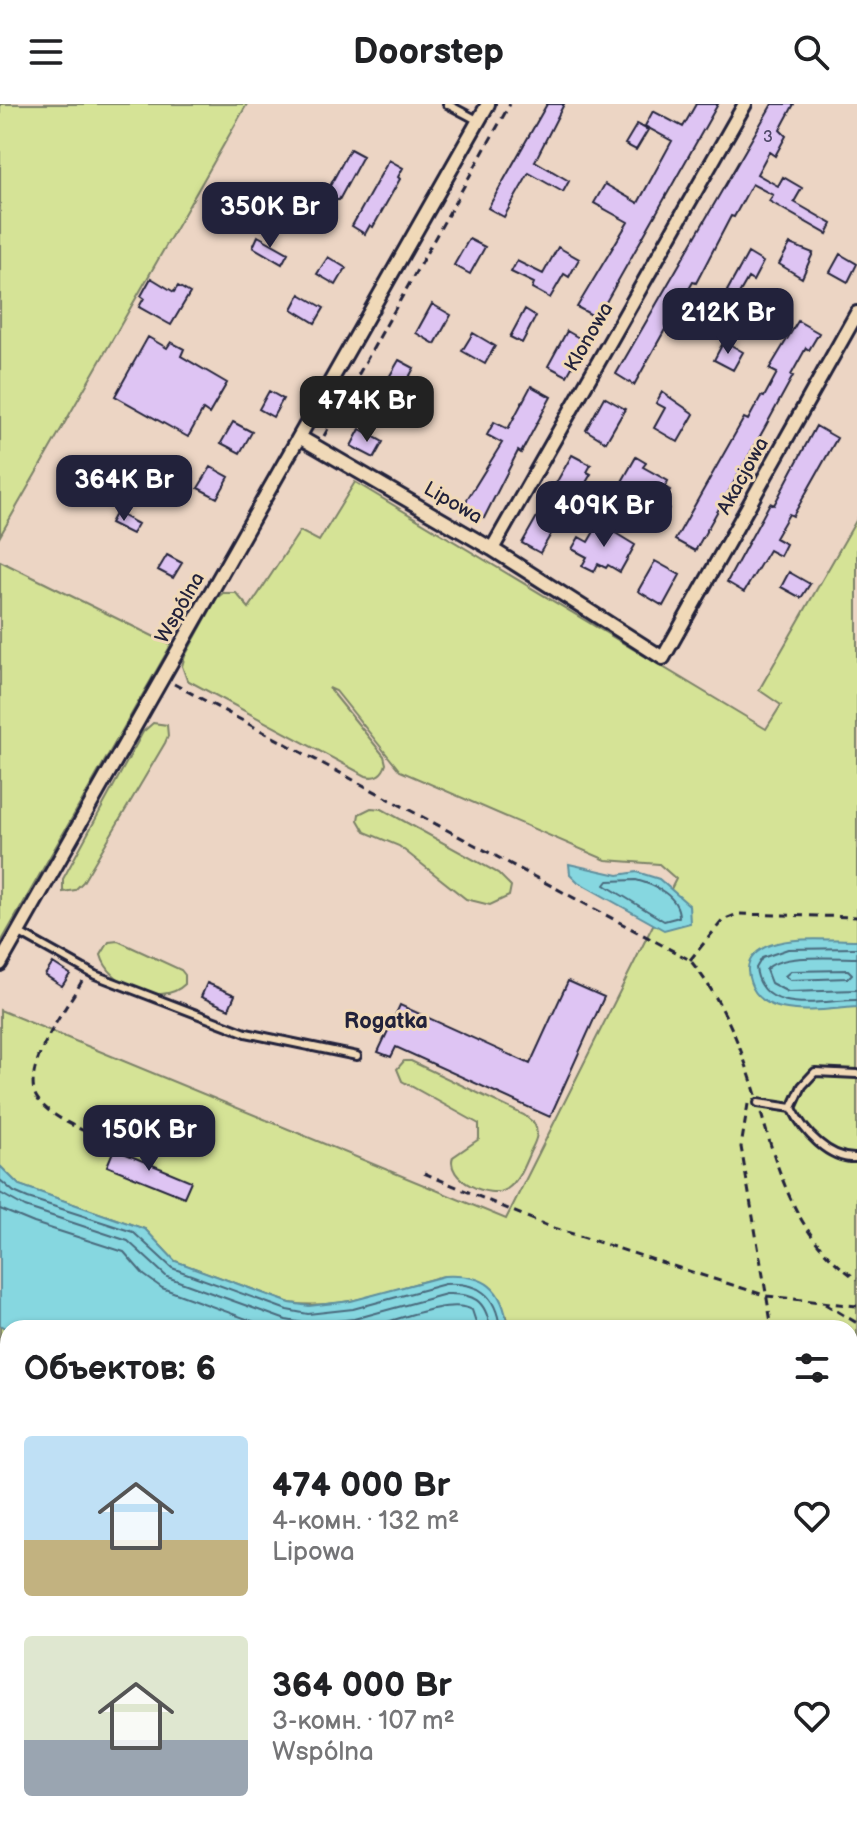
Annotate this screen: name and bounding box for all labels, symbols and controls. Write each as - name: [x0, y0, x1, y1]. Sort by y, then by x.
- icon: menu: [24, 30, 68, 74]
- icon: search: [789, 30, 833, 74]
- text: Doorstep: [353, 31, 504, 74]
- house number: 3: [763, 128, 773, 147]
- pin: 350K Br: [196, 182, 344, 250]
- text: 350K Br: [220, 192, 320, 223]
- pin: 212K Br: [654, 288, 802, 356]
- street label: Klonowa: [560, 298, 618, 376]
- text: 212K Br: [681, 298, 775, 329]
- pin: 474K Br: [293, 376, 441, 444]
- text: 474K Br: [318, 386, 416, 417]
- street label: Akacjowa: [712, 433, 774, 519]
- pin: 364K Br: [50, 455, 198, 523]
- text: 364K Br: [74, 465, 174, 496]
- street label: Lipowa: [419, 477, 487, 529]
- pin: 409K Br: [530, 481, 678, 549]
- text: 409K Br: [554, 491, 654, 522]
- street label: Wspólna: [150, 568, 210, 648]
- district label: Rogatka: [344, 1008, 428, 1035]
- pin: 150K Br: [75, 1105, 223, 1173]
- text: 150K Br: [101, 1115, 197, 1146]
- icon: filters: [790, 1346, 834, 1390]
- text: Объектов: 6: [24, 1348, 216, 1389]
- text: 474 000 Br: [272, 1465, 450, 1506]
- icon: home: [88, 1468, 184, 1564]
- icon: heart: [790, 1494, 834, 1538]
- text: 4-комн. · 132 m²: [272, 1506, 459, 1537]
- text: Lipowa: [272, 1537, 355, 1568]
- text: 364 000 Br: [272, 1665, 452, 1706]
- icon: home: [88, 1668, 184, 1764]
- icon: heart: [790, 1694, 834, 1738]
- text: 3-комн. · 107 m²: [272, 1706, 455, 1737]
- text: Wspólna: [272, 1737, 374, 1768]

